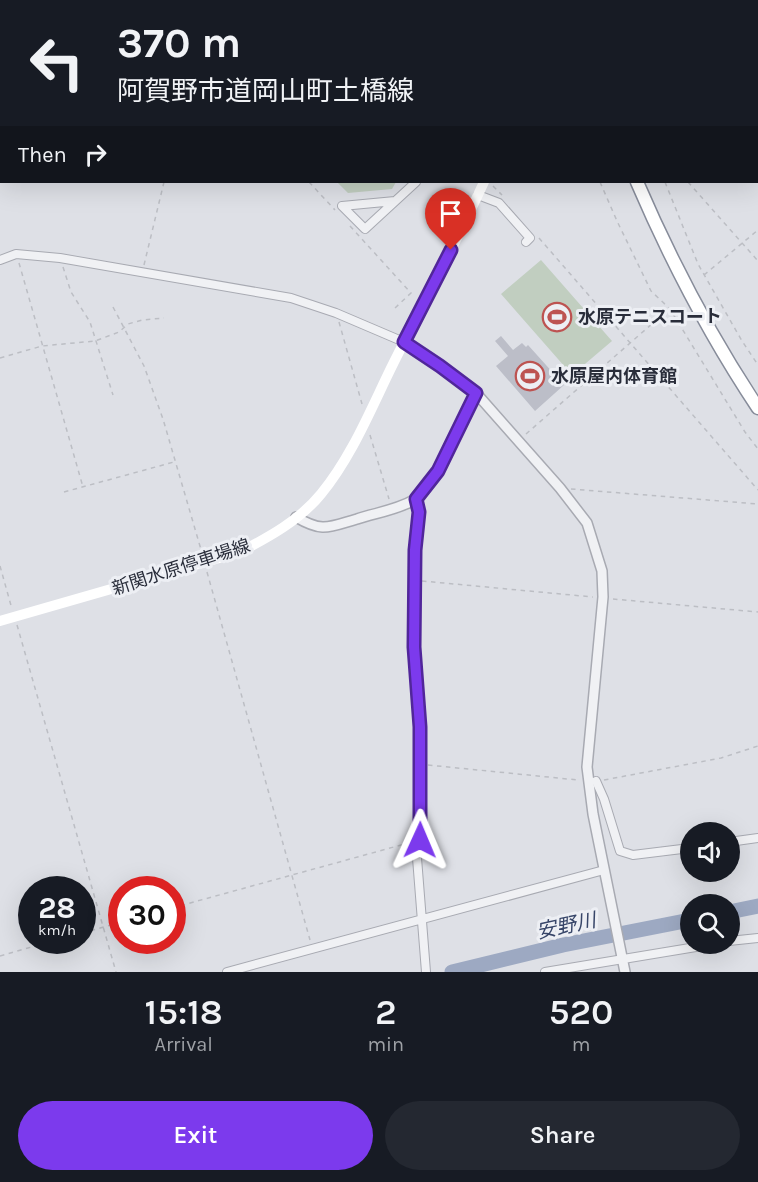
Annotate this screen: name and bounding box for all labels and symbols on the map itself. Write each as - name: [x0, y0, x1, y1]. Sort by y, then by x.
- pin: [425, 188, 476, 250]
- sports icon: 水原テニスコート: [541, 301, 573, 333]
- place label: 水原テニスコート: [578, 306, 722, 328]
- sports icon: 水原屋内体育館: [514, 360, 546, 392]
- place label: 水原屋内体育館: [551, 365, 677, 387]
- street label: 新関水原停車場線: [109, 534, 253, 600]
- position arrow: [388, 808, 452, 872]
- speed limit sign: 30: [108, 876, 186, 954]
- water label: 安野川: [534, 908, 600, 943]

